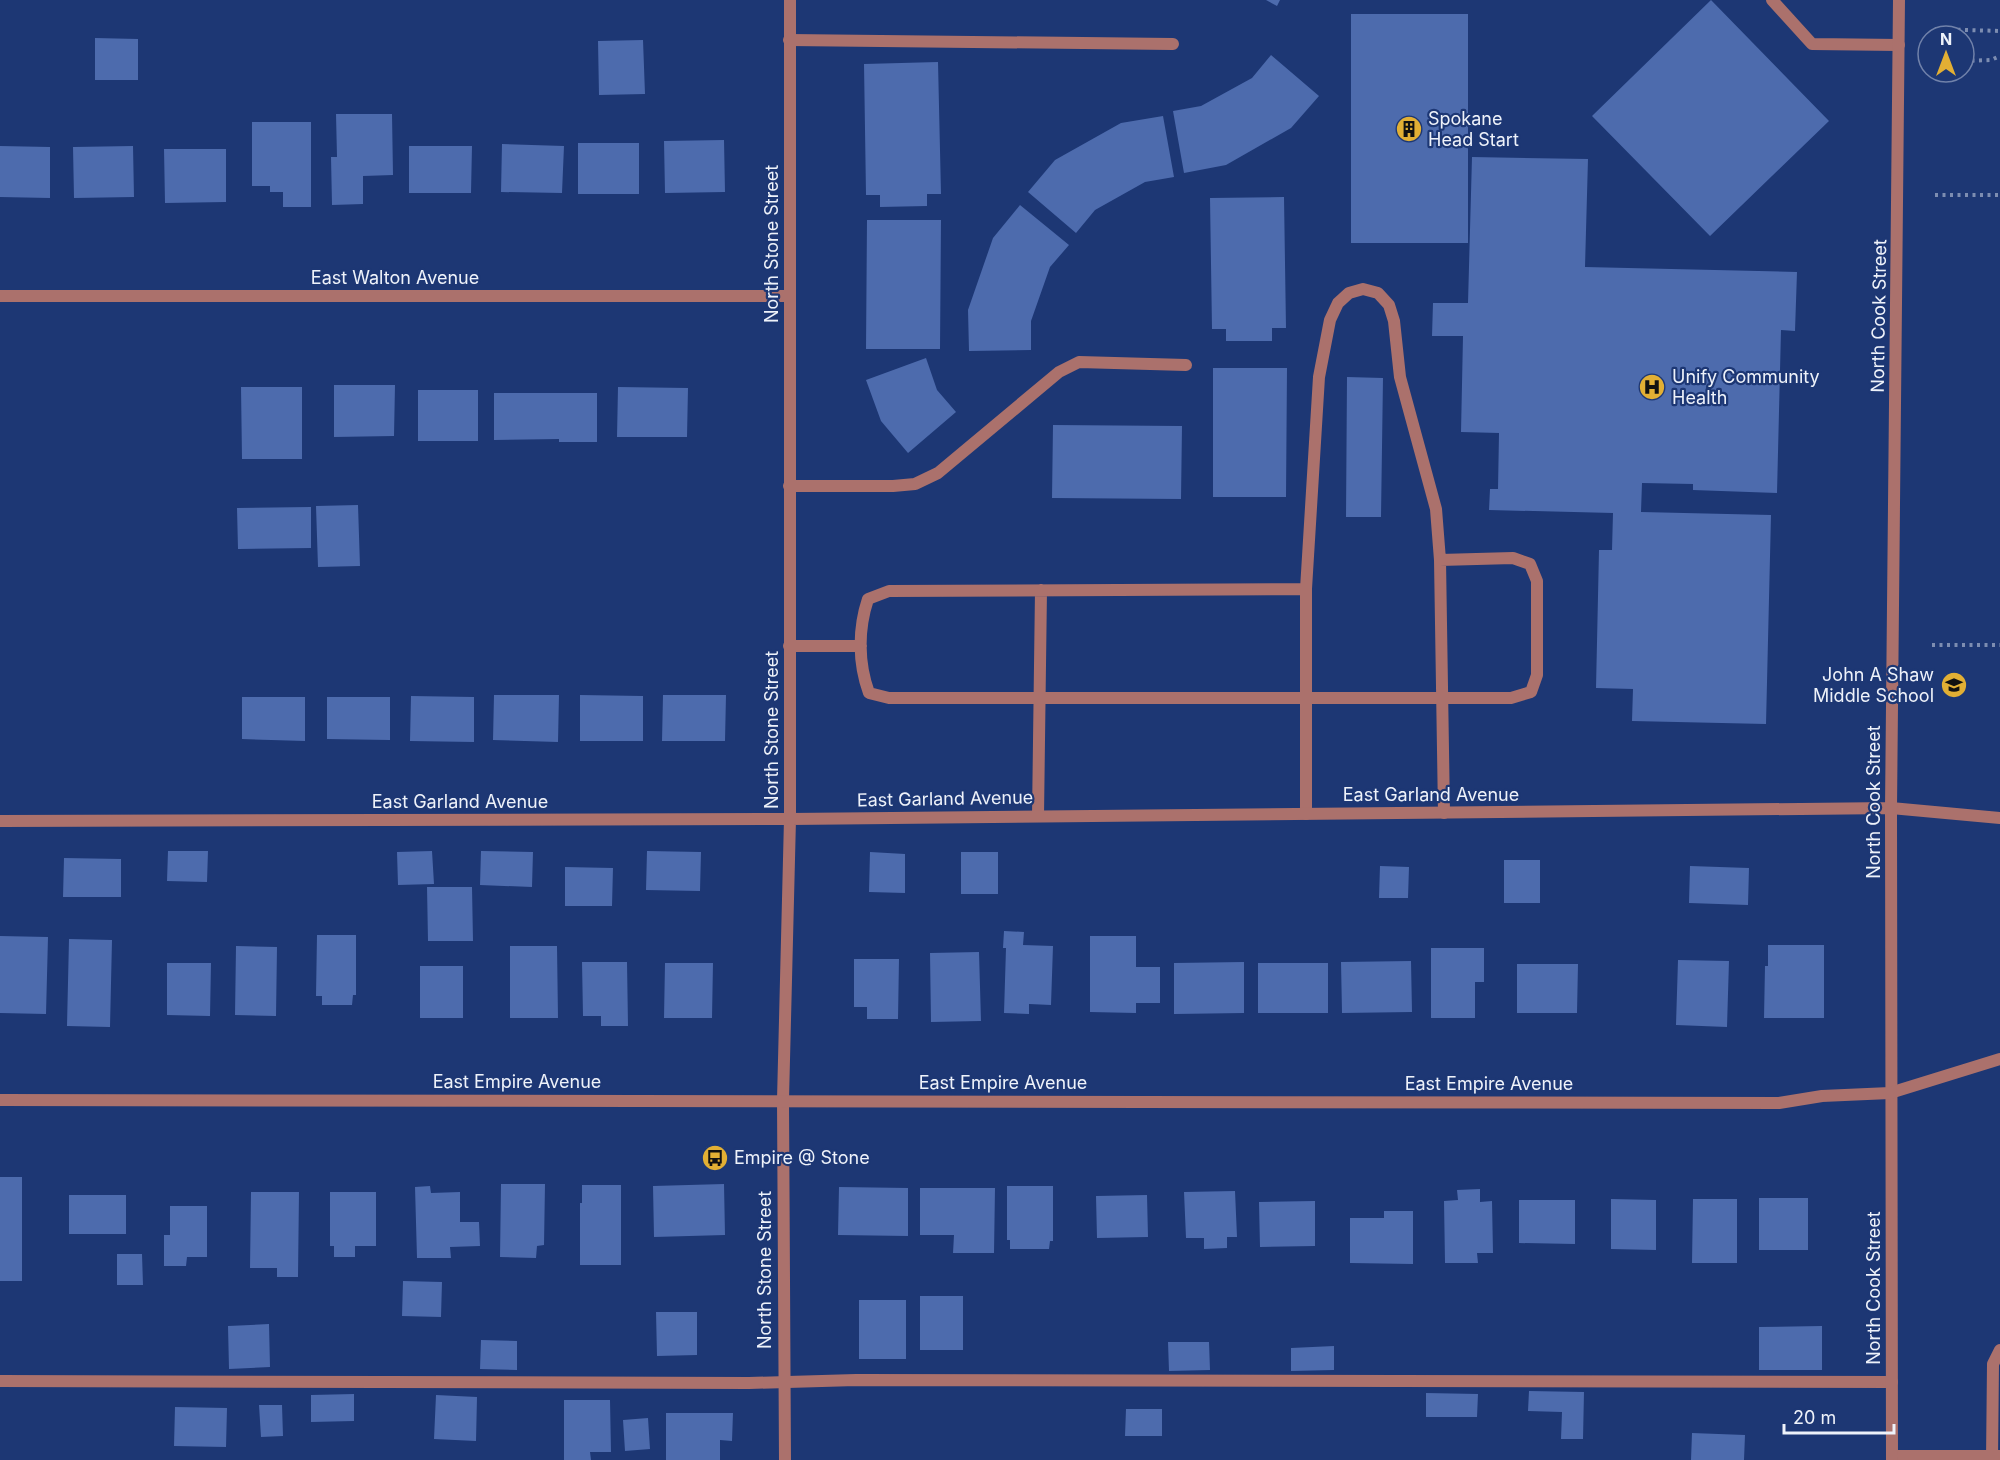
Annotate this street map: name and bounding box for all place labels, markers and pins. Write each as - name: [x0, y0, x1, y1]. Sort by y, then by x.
- place label: Spokane Head Start: [1428, 108, 1519, 150]
- building icon: Spokane Head Start: [1394, 114, 1424, 144]
- place label: Unify Community Health: [1672, 366, 1820, 408]
- hospital icon: Unify Community Health: [1637, 372, 1667, 402]
- place label: John A Shaw Middle School: [1813, 664, 1934, 706]
- school or university icon: John A Shaw Middle School: [1939, 670, 1969, 700]
- bus stop icon: Empire @ Stone: [700, 1143, 730, 1173]
- place label: Empire @ Stone: [734, 1147, 870, 1168]

